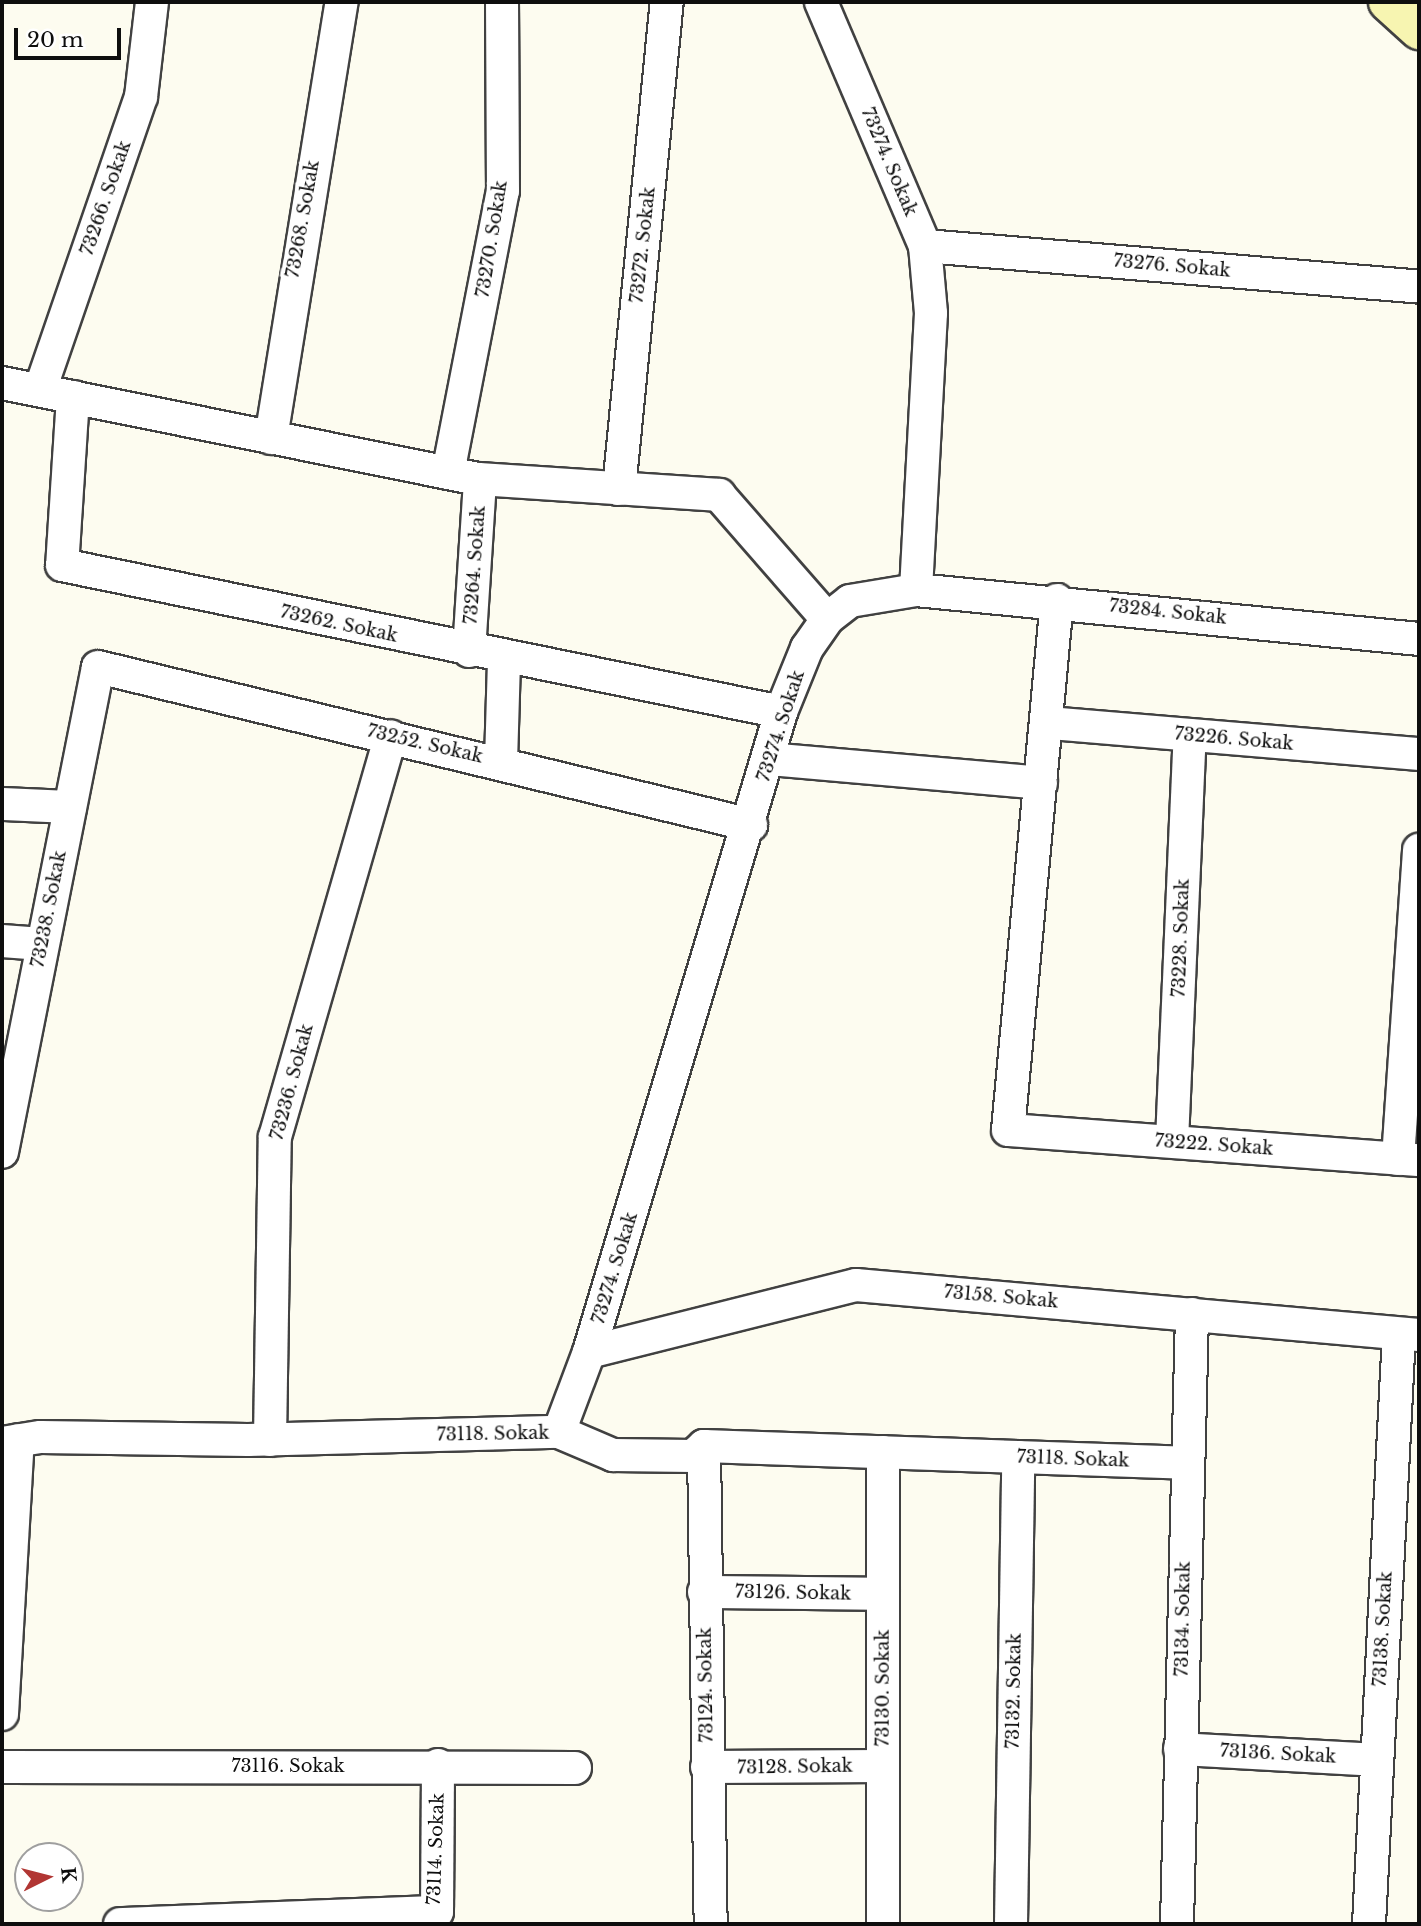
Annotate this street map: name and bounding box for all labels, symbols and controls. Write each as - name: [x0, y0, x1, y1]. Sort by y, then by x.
- scale bar: [18, 14, 124, 58]
- text: 20 m: [27, 27, 84, 53]
- street label: 73274. Sokak: [856, 104, 922, 220]
- street label: 73266. Sokak: [76, 138, 136, 258]
- street label: 73268. Sokak: [282, 158, 324, 280]
- street label: 73270. Sokak: [472, 179, 512, 299]
- street label: 73272. Sokak: [626, 186, 660, 304]
- street label: 73276. Sokak: [1113, 250, 1231, 282]
- street label: 73264. Sokak: [460, 505, 490, 625]
- street label: 73284. Sokak: [1108, 595, 1228, 629]
- street label: 73262. Sokak: [278, 601, 400, 647]
- street label: 73274. Sokak: [753, 668, 809, 784]
- street label: 73252. Sokak: [365, 720, 485, 768]
- street label: 73226. Sokak: [1174, 723, 1294, 755]
- street label: 73238. Sokak: [27, 849, 71, 969]
- street label: 73228. Sokak: [1168, 878, 1194, 998]
- street label: 73236. Sokak: [266, 1022, 318, 1142]
- street label: 73222. Sokak: [1154, 1130, 1274, 1160]
- street label: 73274. Sokak: [588, 1209, 642, 1327]
- street label: 73158. Sokak: [943, 1281, 1059, 1313]
- street label: 73118. Sokak: [437, 1422, 549, 1446]
- street label: 73118. Sokak: [1016, 1446, 1130, 1472]
- street label: 73134. Sokak: [1171, 1561, 1195, 1677]
- street label: 73138. Sokak: [1369, 1571, 1397, 1687]
- street label: 73126. Sokak: [735, 1581, 851, 1605]
- street label: 73124. Sokak: [694, 1627, 718, 1743]
- street label: 73130. Sokak: [872, 1629, 894, 1747]
- street label: 73132. Sokak: [1002, 1633, 1026, 1749]
- street label: 73136. Sokak: [1219, 1740, 1337, 1768]
- street label: 73116. Sokak: [231, 1755, 345, 1777]
- street label: 73128. Sokak: [737, 1755, 853, 1779]
- street label: 73114. Sokak: [423, 1793, 449, 1905]
- north arrow: [14, 1842, 84, 1912]
- text: K: [56, 1866, 81, 1884]

